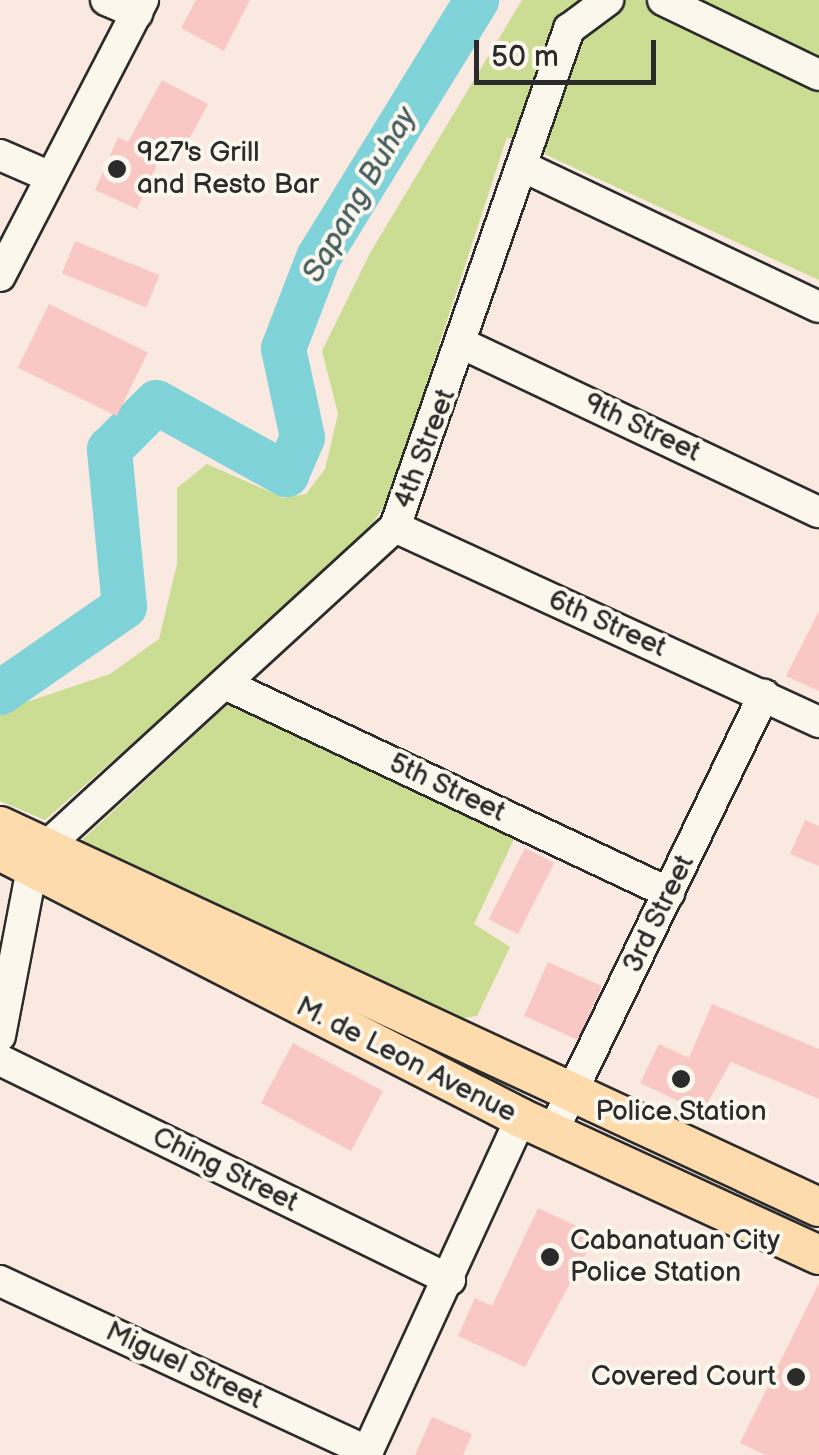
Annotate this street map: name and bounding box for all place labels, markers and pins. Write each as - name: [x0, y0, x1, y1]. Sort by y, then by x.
- place label: 927's Grill and Resto Bar: [137, 136, 319, 202]
- marker: 927's Grill and Resto Bar: [106, 158, 128, 180]
- marker: Police Station: [670, 1068, 692, 1090]
- place label: Police Station: [595, 1095, 767, 1129]
- place label: Cabanatuan City Police Station: [570, 1224, 780, 1290]
- marker: Cabanatuan City Police Station: [539, 1246, 561, 1268]
- place label: Covered Court: [591, 1360, 776, 1394]
- marker: Covered Court: [785, 1366, 807, 1388]

